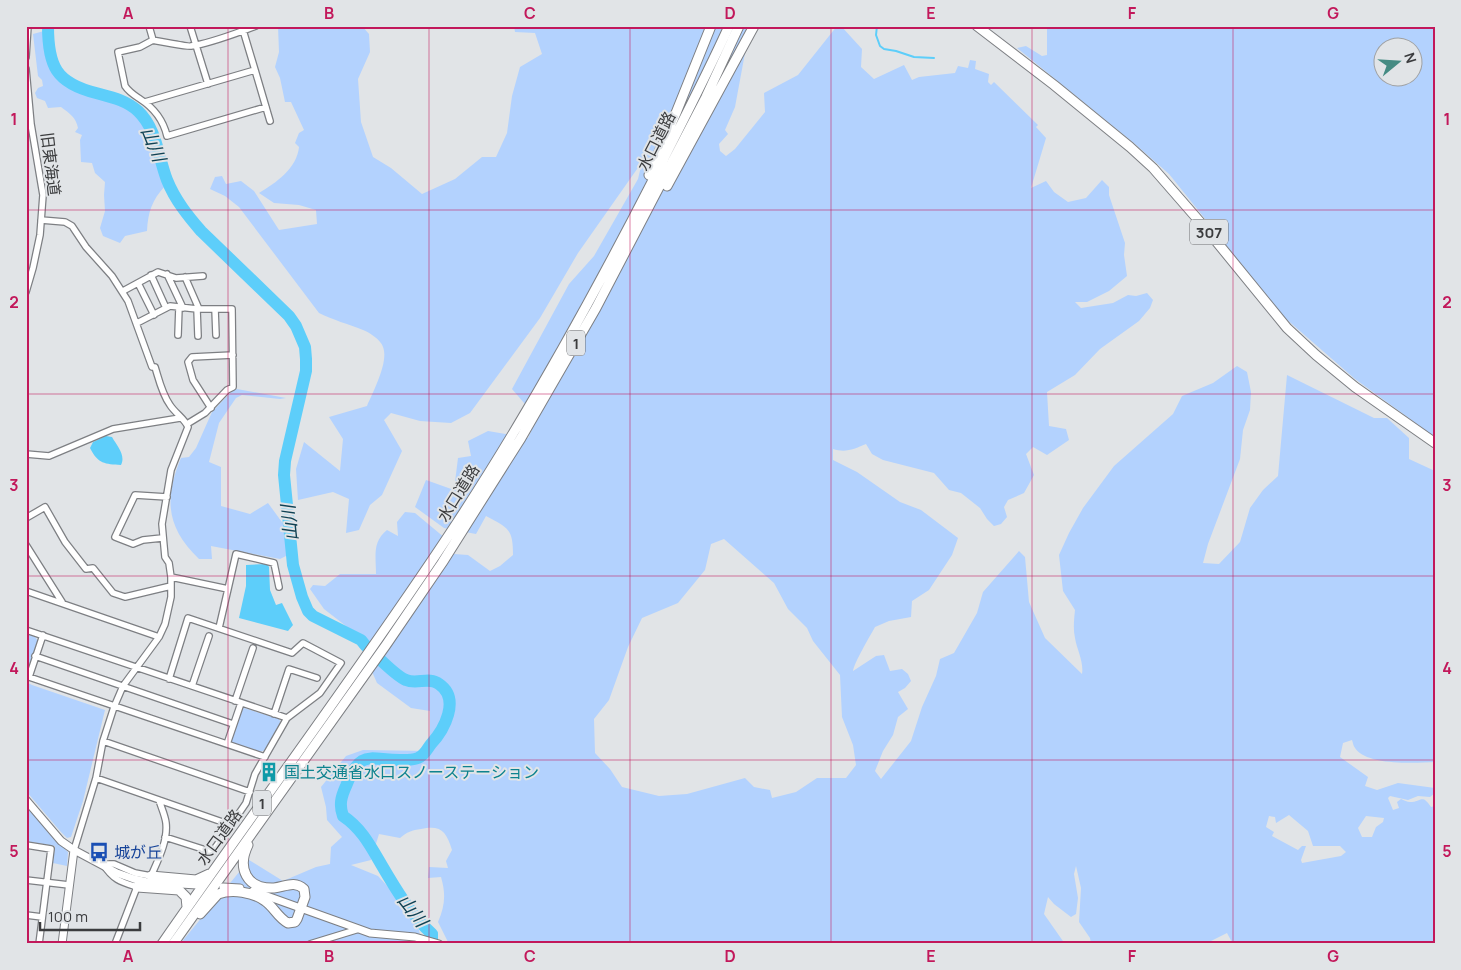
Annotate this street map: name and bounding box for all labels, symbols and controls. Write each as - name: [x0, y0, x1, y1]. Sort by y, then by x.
- text: A: [123, 2, 134, 24]
- text: B: [324, 2, 334, 24]
- text: C: [524, 2, 536, 24]
- text: D: [724, 2, 736, 24]
- text: E: [926, 2, 936, 24]
- text: F: [1128, 2, 1137, 24]
- text: G: [1327, 2, 1339, 24]
- north arrow: [1374, 38, 1424, 88]
- text: N: [1400, 50, 1421, 66]
- street label: 水口道路: [632, 107, 680, 175]
- text: 1: [10, 108, 18, 130]
- text: 1: [1443, 108, 1451, 130]
- water label: 山川: [136, 123, 173, 167]
- street label: 旧東海道: [36, 131, 66, 197]
- road number: 307: [1190, 220, 1228, 244]
- text: 2: [9, 291, 19, 313]
- text: 2: [1442, 291, 1452, 313]
- road number: 1: [567, 330, 585, 356]
- street label: 水口道路: [432, 460, 484, 526]
- text: 3: [9, 474, 19, 496]
- text: 3: [1442, 474, 1452, 496]
- water label: 山川: [275, 502, 303, 542]
- text: 4: [9, 657, 19, 679]
- text: 4: [1442, 657, 1452, 679]
- building icon: 国土交通省水口スノーステーション: [258, 761, 280, 783]
- place label: 国土交通省水口スノーステーション: [284, 761, 539, 783]
- road number: 1: [253, 790, 271, 816]
- street label: 水口道路: [191, 805, 247, 869]
- text: 5: [9, 840, 19, 862]
- text: 5: [1442, 840, 1452, 862]
- bus stop icon: 城が丘: [88, 841, 110, 863]
- place label: 城が丘: [114, 841, 162, 863]
- water label: 山川: [392, 888, 435, 933]
- scale bar: [40, 900, 140, 932]
- text: 100 m: [48, 906, 88, 927]
- text: A: [123, 945, 134, 967]
- text: B: [324, 945, 334, 967]
- text: C: [524, 945, 536, 967]
- text: D: [724, 945, 736, 967]
- text: E: [926, 945, 936, 967]
- text: F: [1128, 945, 1137, 967]
- text: G: [1327, 945, 1339, 967]

